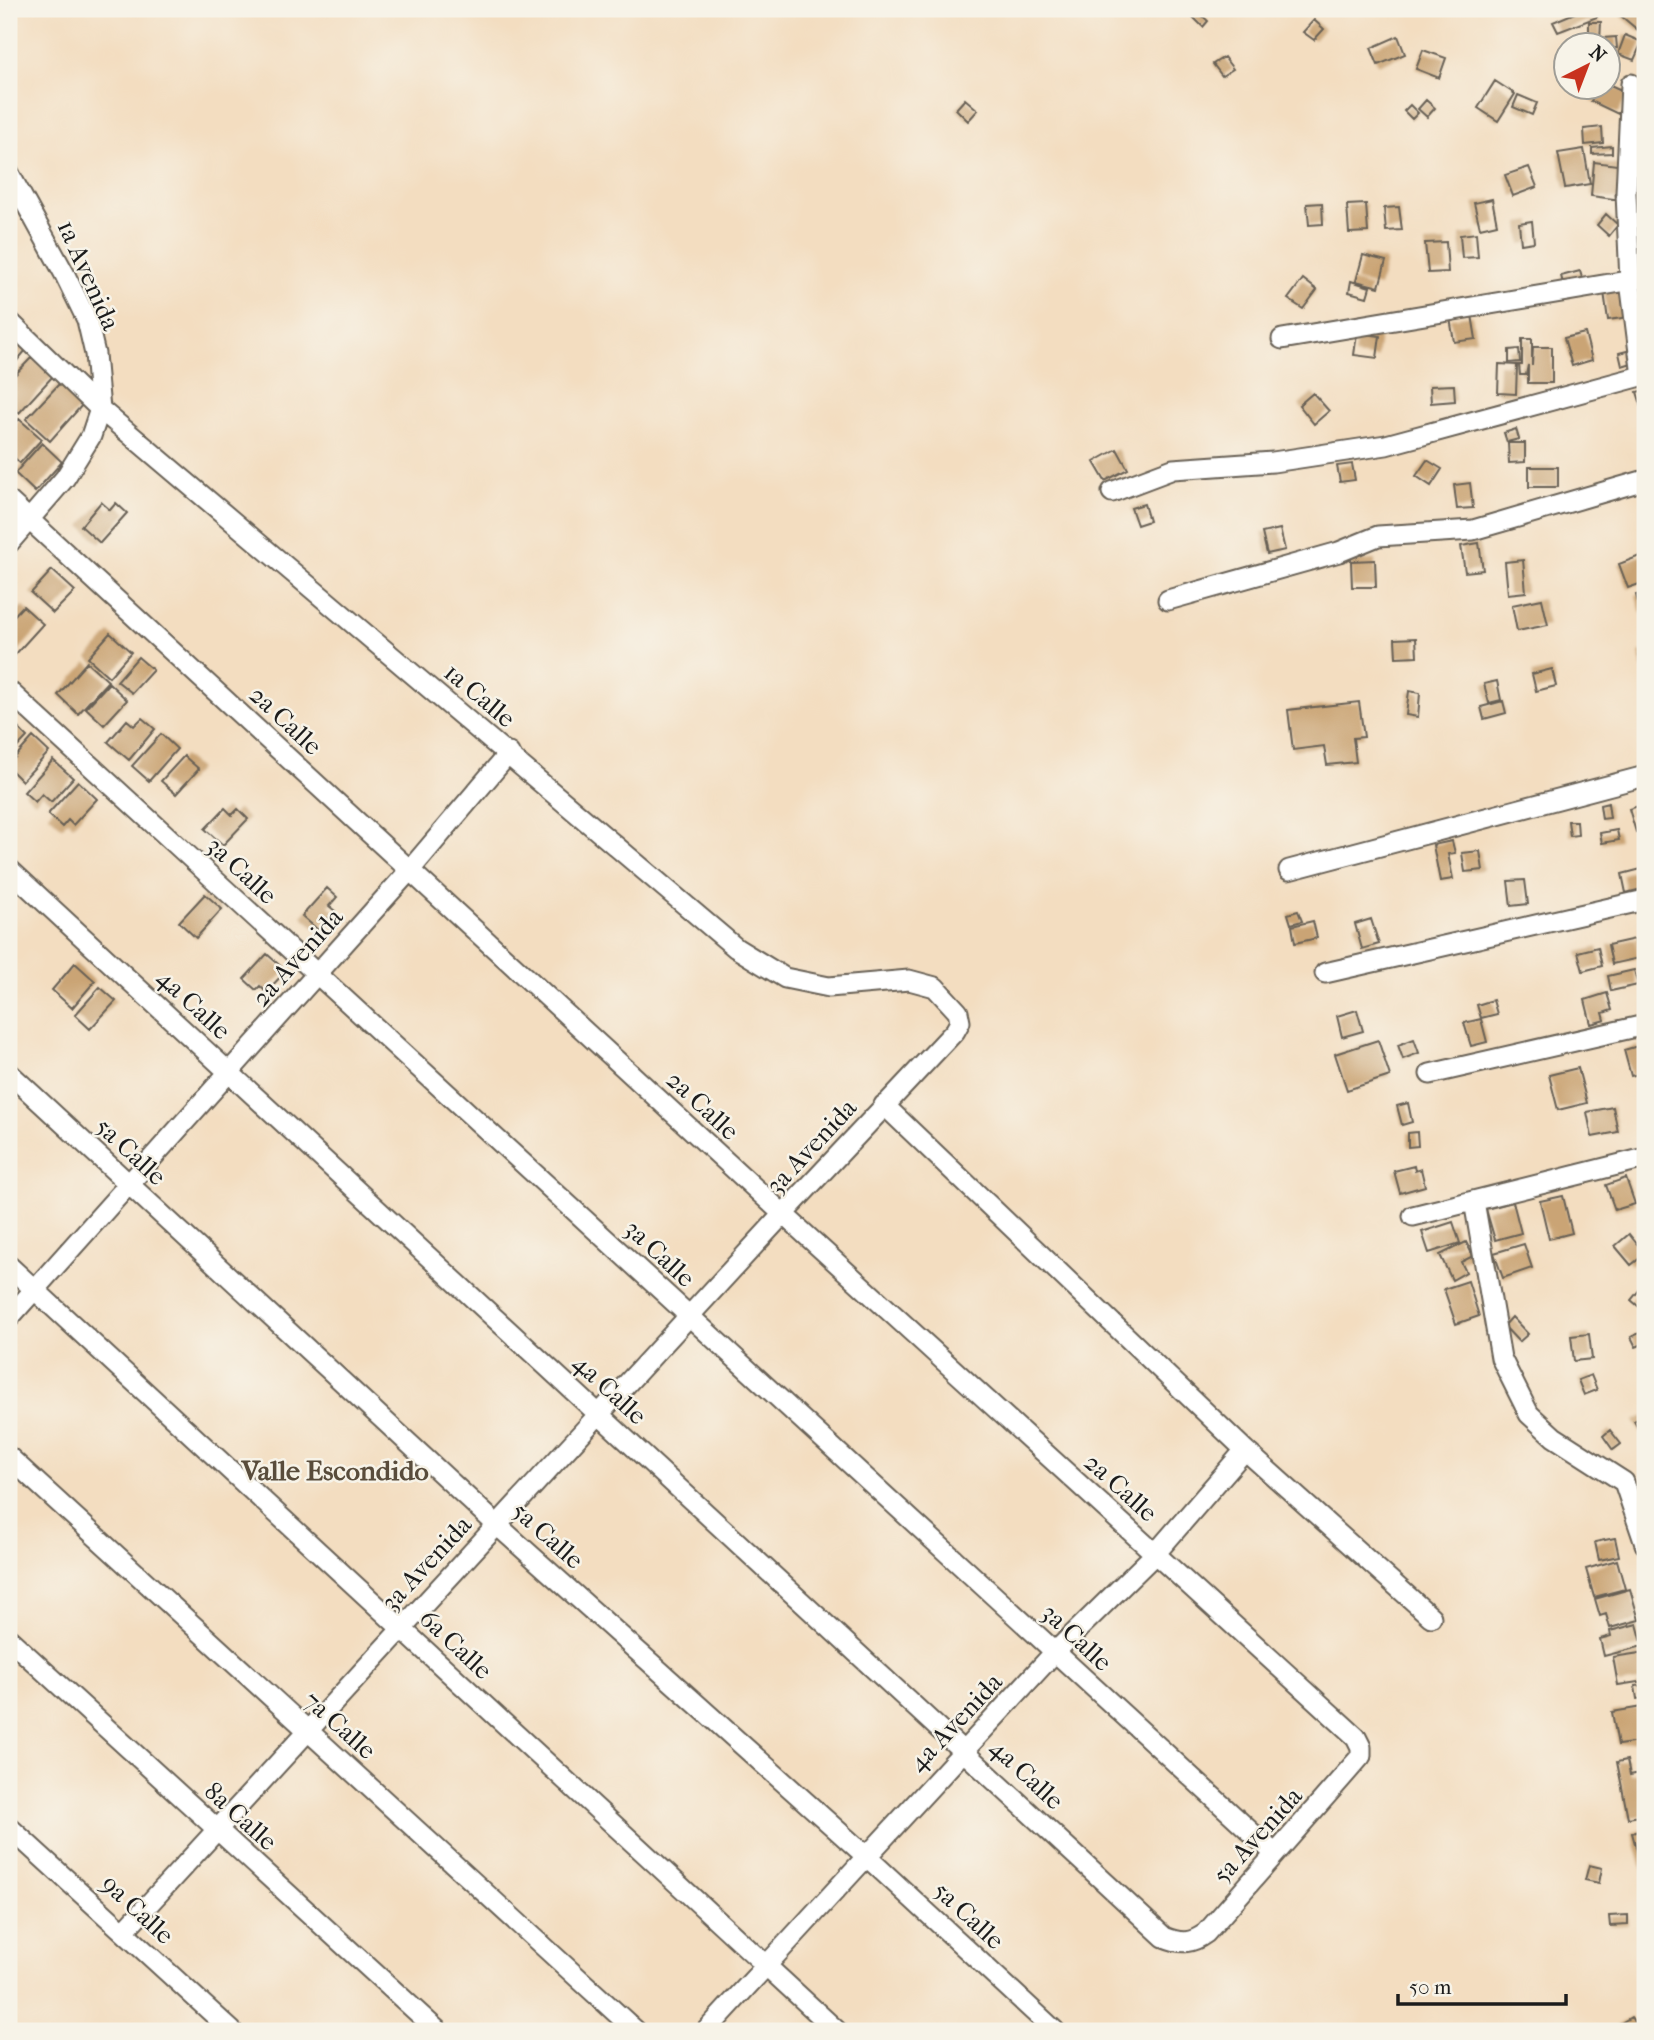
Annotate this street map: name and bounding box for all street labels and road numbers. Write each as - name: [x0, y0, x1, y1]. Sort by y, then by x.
- street label: 1a Avenida: [51, 215, 127, 336]
- street label: 1a Calle: [438, 657, 522, 734]
- street label: 2a Calle: [243, 679, 328, 762]
- street label: 3a Calle: [200, 830, 283, 911]
- street label: 2a Avenida: [245, 901, 350, 1013]
- street label: 4a Calle: [150, 962, 237, 1046]
- street label: 2a Calle: [660, 1064, 745, 1147]
- street label: 3a Avenida: [760, 1092, 864, 1200]
- street label: 5a Calle: [89, 1111, 173, 1192]
- street label: 3a Calle: [618, 1213, 701, 1294]
- street label: 4a Calle: [566, 1347, 653, 1431]
- street label: 2a Calle: [1078, 1447, 1164, 1528]
- street label: 5a Calle: [506, 1495, 590, 1576]
- street label: 3a Avenida: [375, 1509, 479, 1617]
- street label: 3a Calle: [1035, 1597, 1118, 1678]
- street label: 6a Calle: [413, 1603, 499, 1686]
- street label: 4a Avenida: [902, 1666, 1009, 1778]
- street label: 7a Calle: [297, 1685, 382, 1766]
- street label: 4a Calle: [983, 1732, 1070, 1816]
- street label: 8a Calle: [198, 1776, 284, 1857]
- street label: 5a Avenida: [1206, 1780, 1309, 1890]
- street label: 9a Calle: [95, 1868, 180, 1951]
- street label: 5a Calle: [927, 1875, 1011, 1956]

